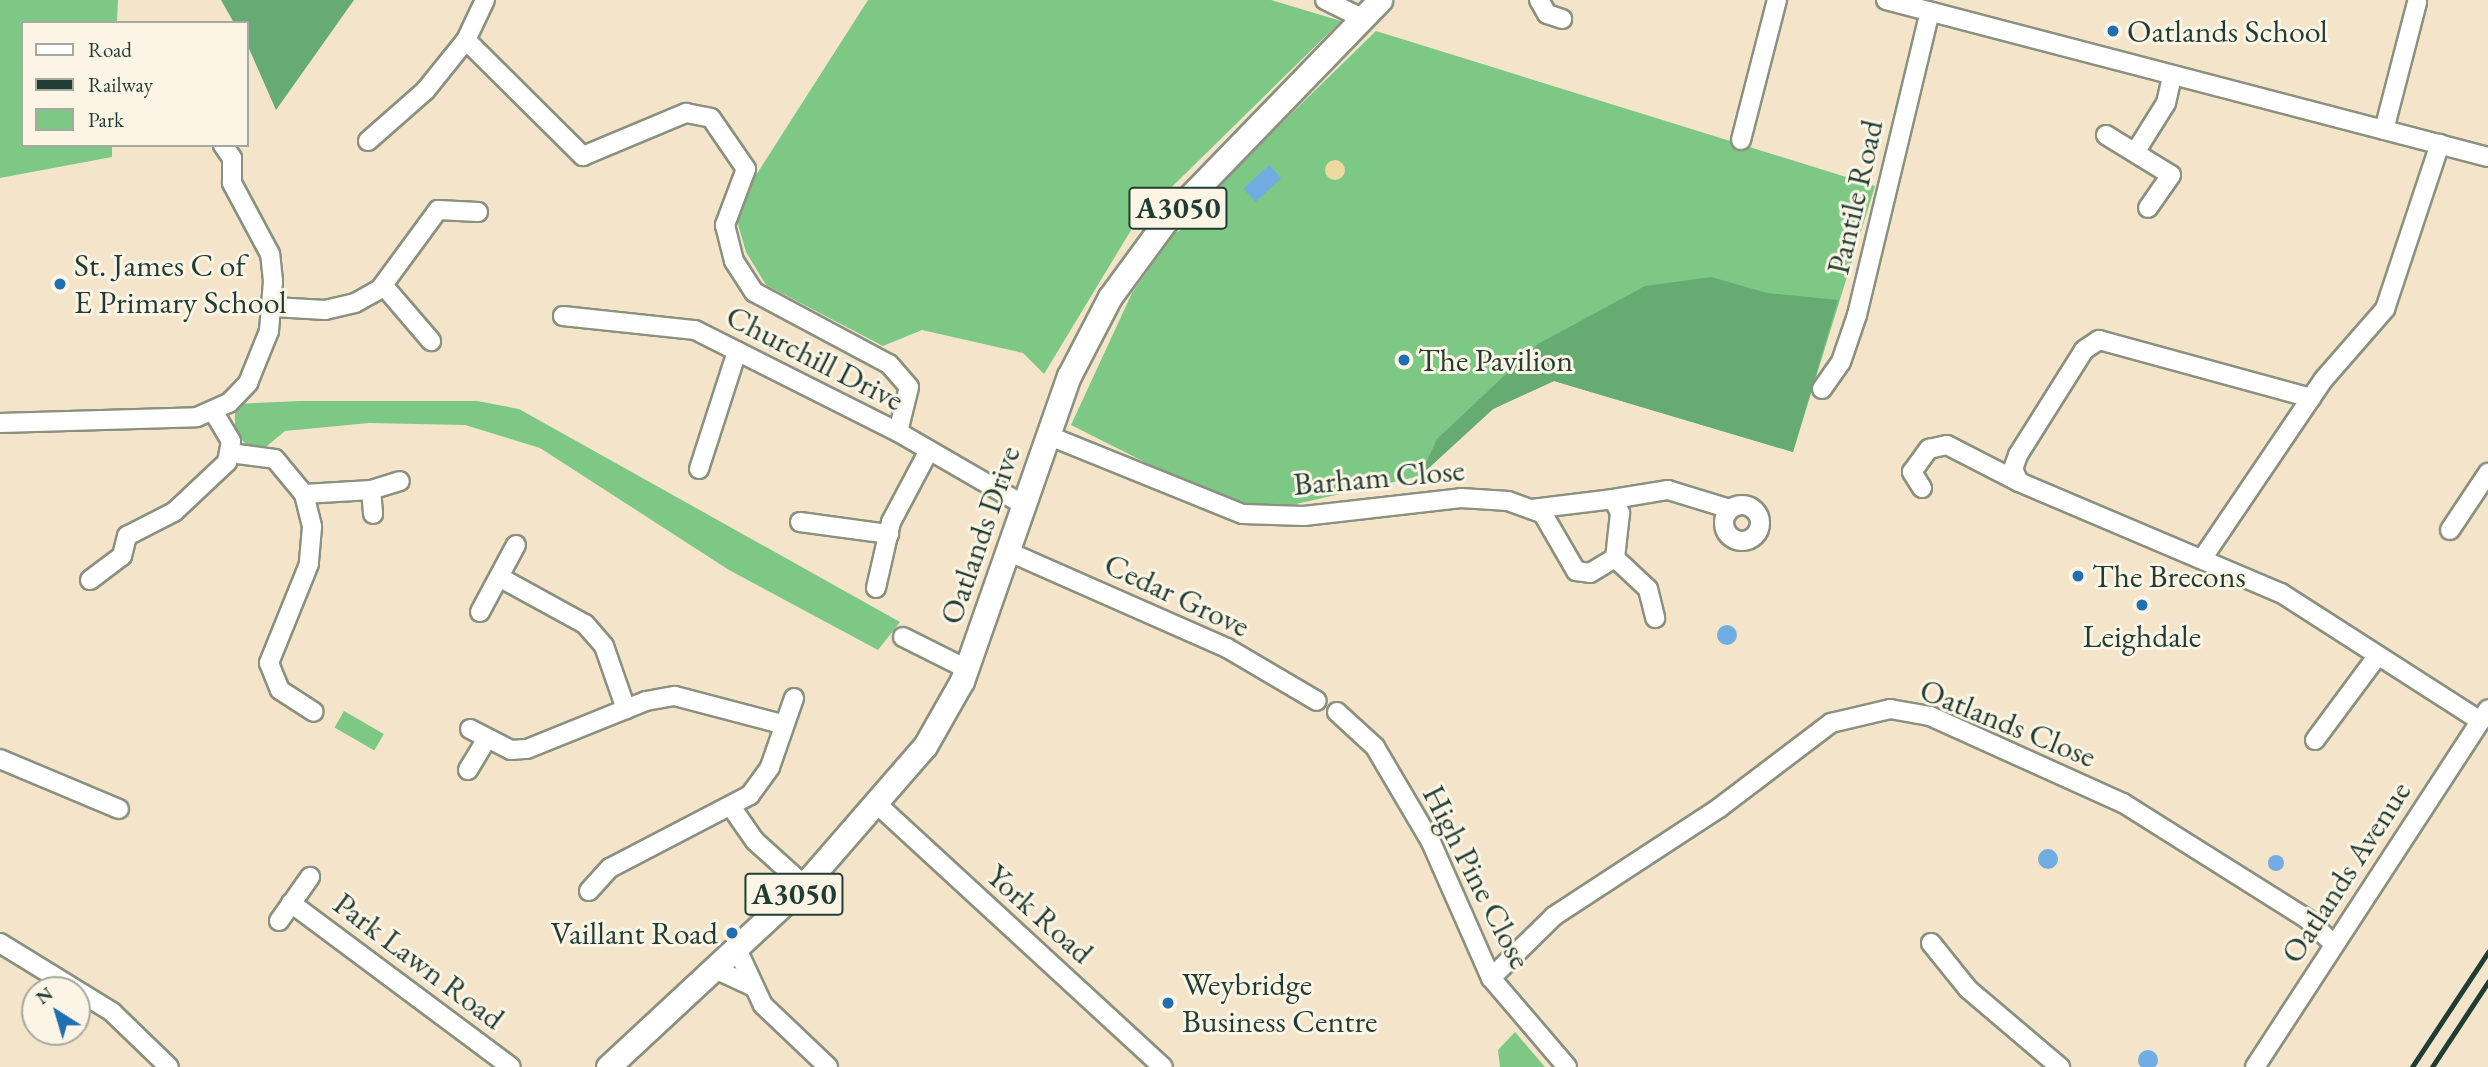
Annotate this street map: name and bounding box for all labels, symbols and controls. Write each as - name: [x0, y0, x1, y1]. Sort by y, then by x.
- place label: Oatlands School: [2127, 12, 2328, 50]
- legend: [21, 21, 248, 147]
- marker: Oatlands School: [2105, 23, 2121, 39]
- text: Road: [88, 36, 132, 63]
- text: Railway: [88, 71, 153, 98]
- text: Park: [88, 106, 124, 133]
- street label: Pantile Road: [1819, 116, 1891, 278]
- road number: A3050: [1127, 182, 1229, 234]
- place label: St. James C of E Primary School: [74, 247, 287, 322]
- marker: St. James C of E Primary School: [52, 276, 68, 292]
- street label: Churchill Drive: [720, 297, 910, 419]
- place label: The Pavilion: [1418, 341, 1573, 379]
- marker: The Pavilion: [1396, 352, 1412, 368]
- street label: Oatlands Drive: [932, 441, 1028, 629]
- street label: Barham Close: [1292, 450, 1466, 504]
- street label: Cedar Grove: [1098, 545, 1256, 645]
- place label: The Brecons: [2092, 557, 2246, 595]
- marker: The Brecons: [2070, 568, 2086, 584]
- marker: Leighdale: [2134, 597, 2150, 613]
- place label: Leighdale: [2083, 617, 2201, 655]
- street label: Oatlands Close: [1914, 670, 2102, 776]
- street label: Oatlands Avenue: [2273, 774, 2419, 970]
- street label: High Pine Close: [1414, 779, 1540, 975]
- street label: York Road: [979, 856, 1101, 972]
- road number: A3050: [743, 867, 845, 920]
- street label: Park Lawn Road: [326, 884, 512, 1038]
- place label: Vaillant Road: [551, 914, 718, 952]
- marker: Vaillant Road: [724, 925, 740, 941]
- place label: Weybridge Business Centre: [1182, 966, 1378, 1041]
- north arrow: [21, 976, 91, 1046]
- text: N: [31, 981, 58, 1010]
- marker: Weybridge Business Centre: [1160, 995, 1176, 1011]

